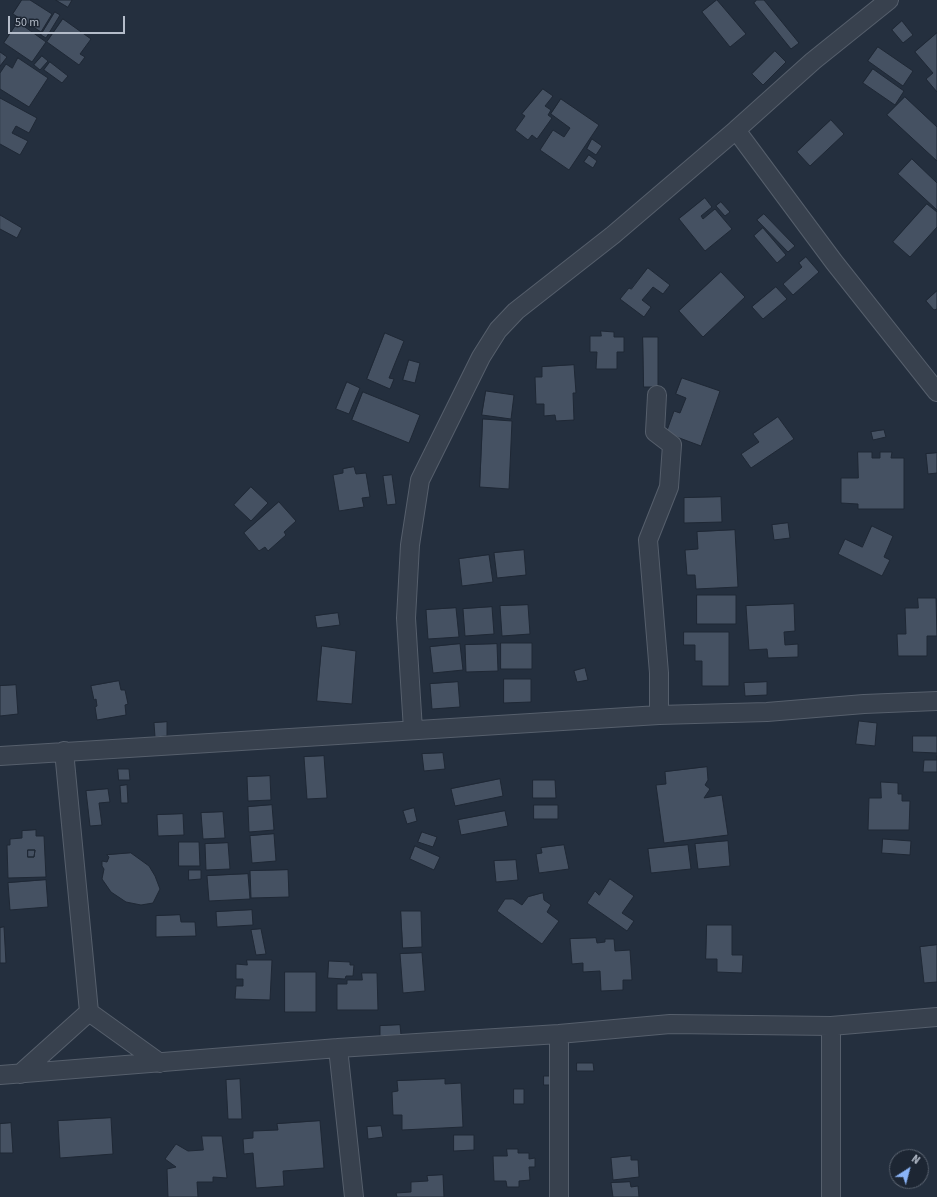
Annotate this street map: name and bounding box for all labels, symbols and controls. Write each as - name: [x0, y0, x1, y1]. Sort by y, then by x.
- scale bar: [10, 8, 127, 34]
- text: 50 m: [15, 14, 39, 31]
- north arrow: [889, 1149, 929, 1189]
- text: N: [908, 1151, 923, 1168]

